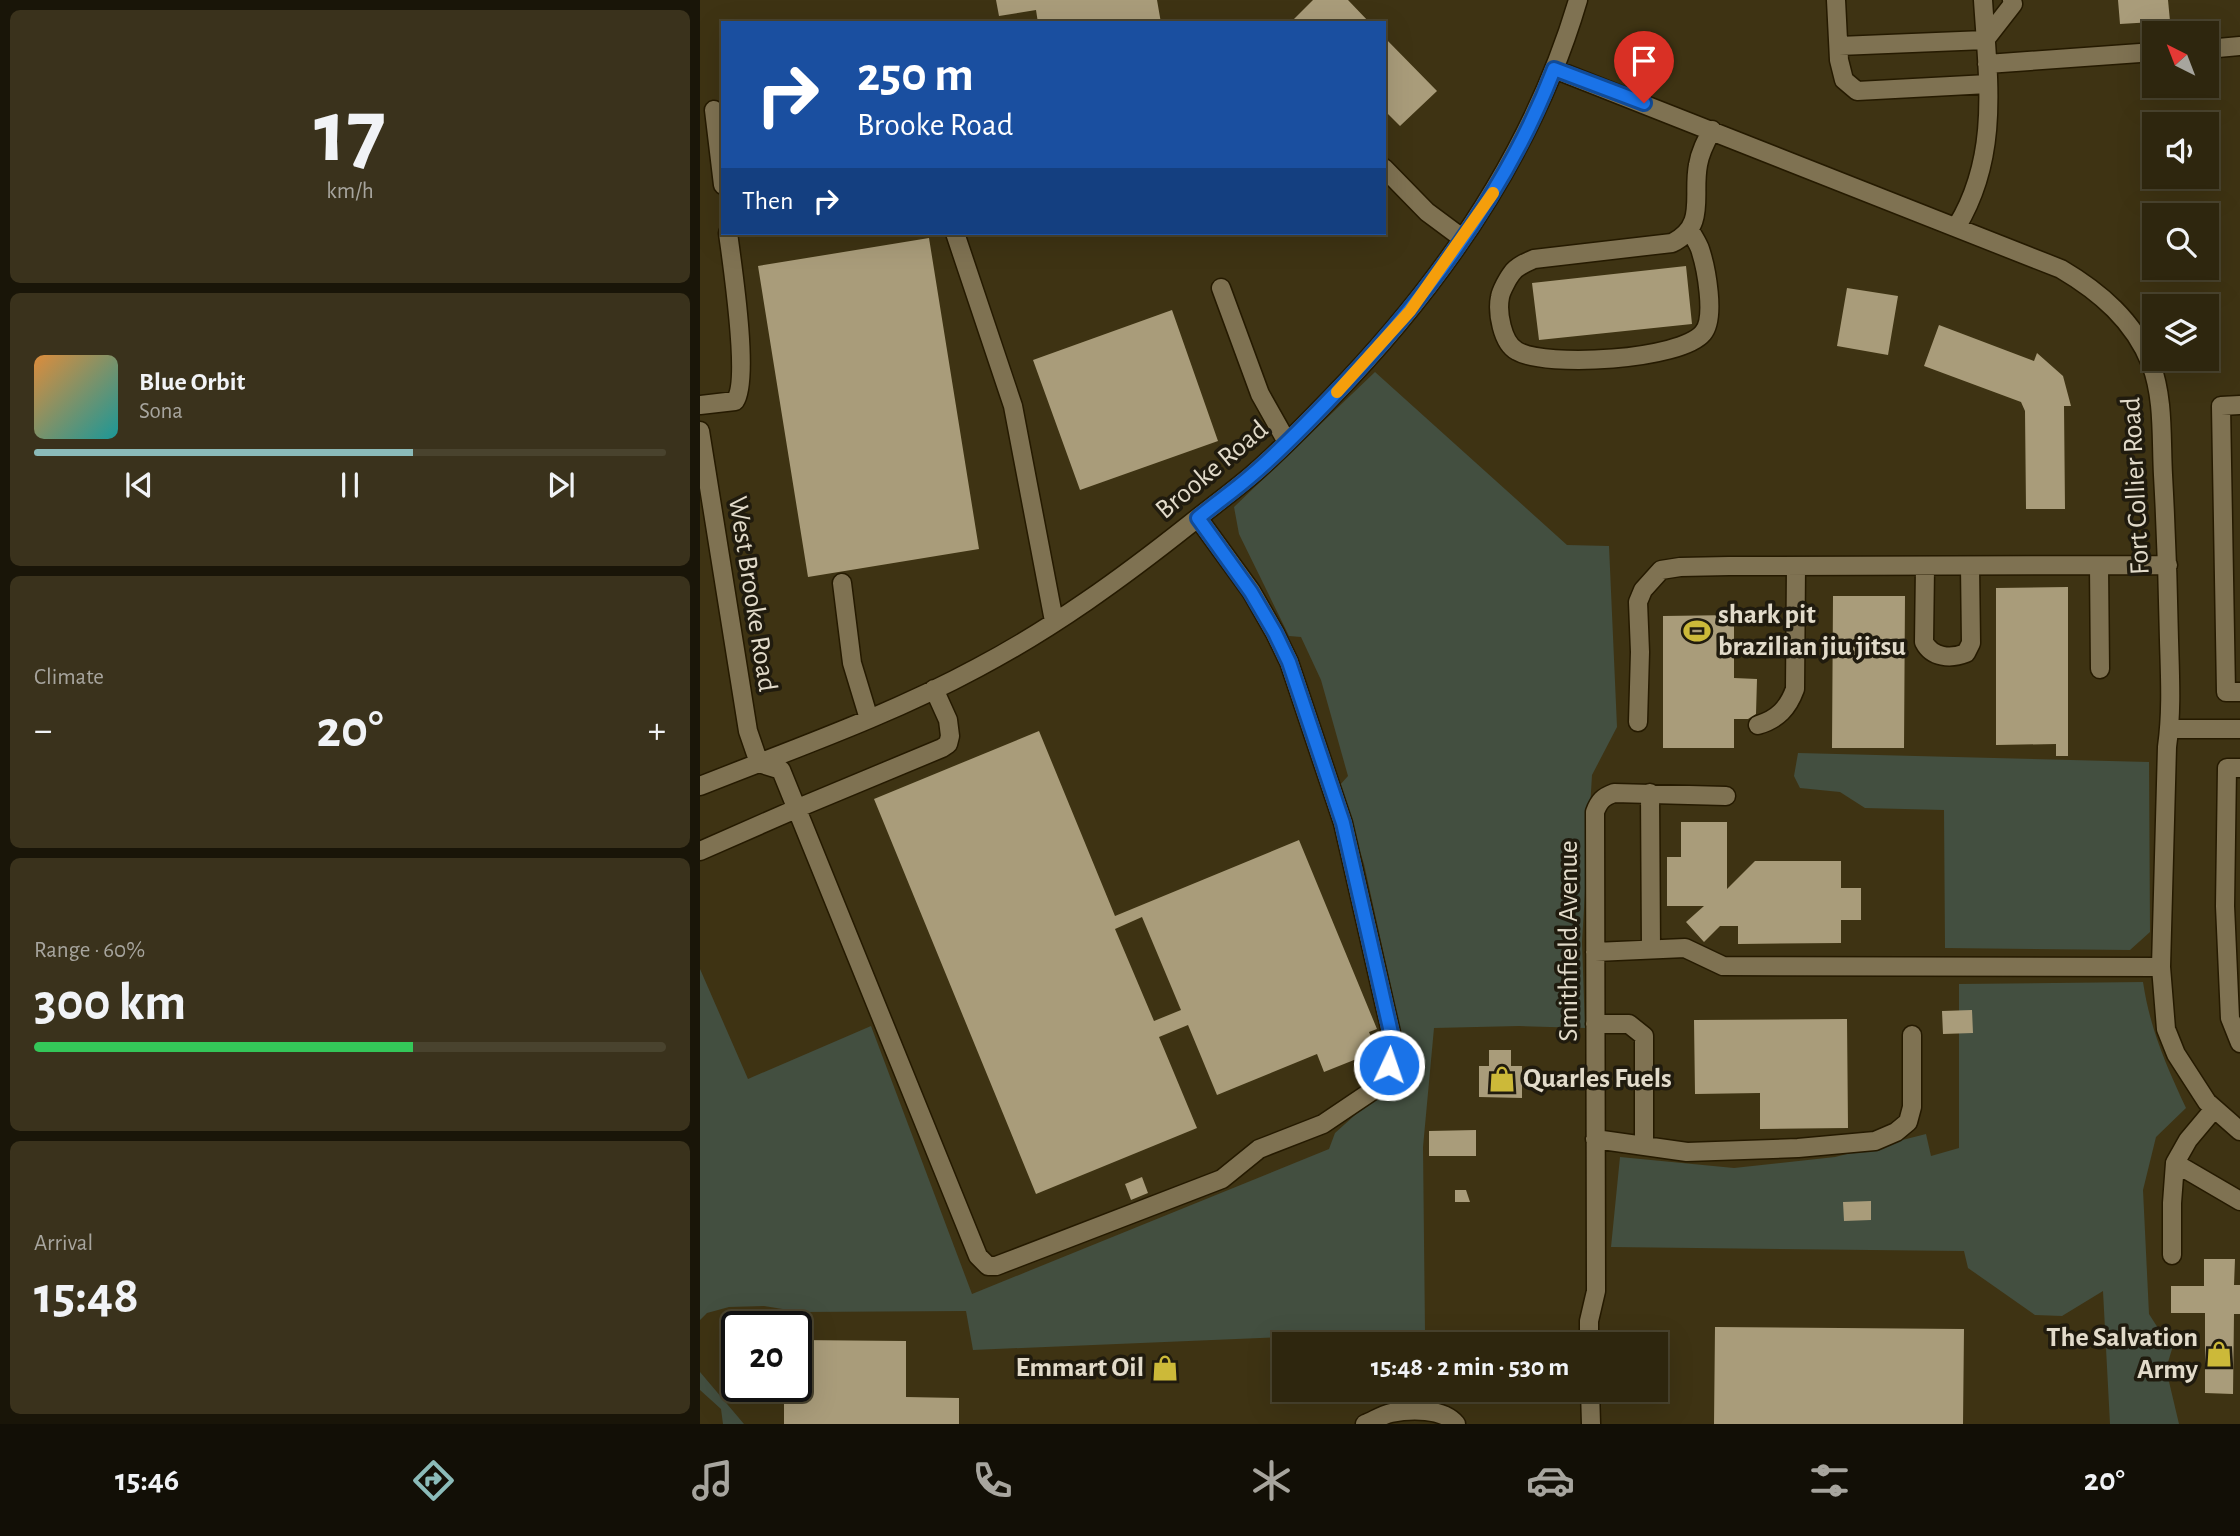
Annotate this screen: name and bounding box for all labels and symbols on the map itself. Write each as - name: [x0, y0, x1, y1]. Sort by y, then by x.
- north arrow: [2142, 21, 2219, 98]
- pin: [1614, 31, 1674, 103]
- street label: Fort Collier Road: [2117, 396, 2155, 576]
- street label: Brooke Road: [1151, 415, 1273, 525]
- street label: West Brooke Road: [723, 494, 781, 694]
- place label: shark pit brazilian jiu jitsu: [1718, 601, 1906, 661]
- sports icon: shark pit brazilian jiu jitsu: [1682, 616, 1712, 646]
- street label: Smithfield Avenue: [1555, 840, 1583, 1042]
- position arrow: [1352, 1028, 1426, 1102]
- shop icon: Quarles Fuels: [1487, 1064, 1517, 1094]
- place label: Quarles Fuels: [1523, 1065, 1672, 1093]
- speed limit sign: 20: [721, 1311, 812, 1402]
- place label: The Salvation Army: [2046, 1324, 2198, 1384]
- shop icon: The Salvation Army: [2204, 1339, 2234, 1369]
- shop icon: Emmart Oil: [1150, 1353, 1180, 1383]
- place label: Emmart Oil: [1015, 1354, 1144, 1382]

